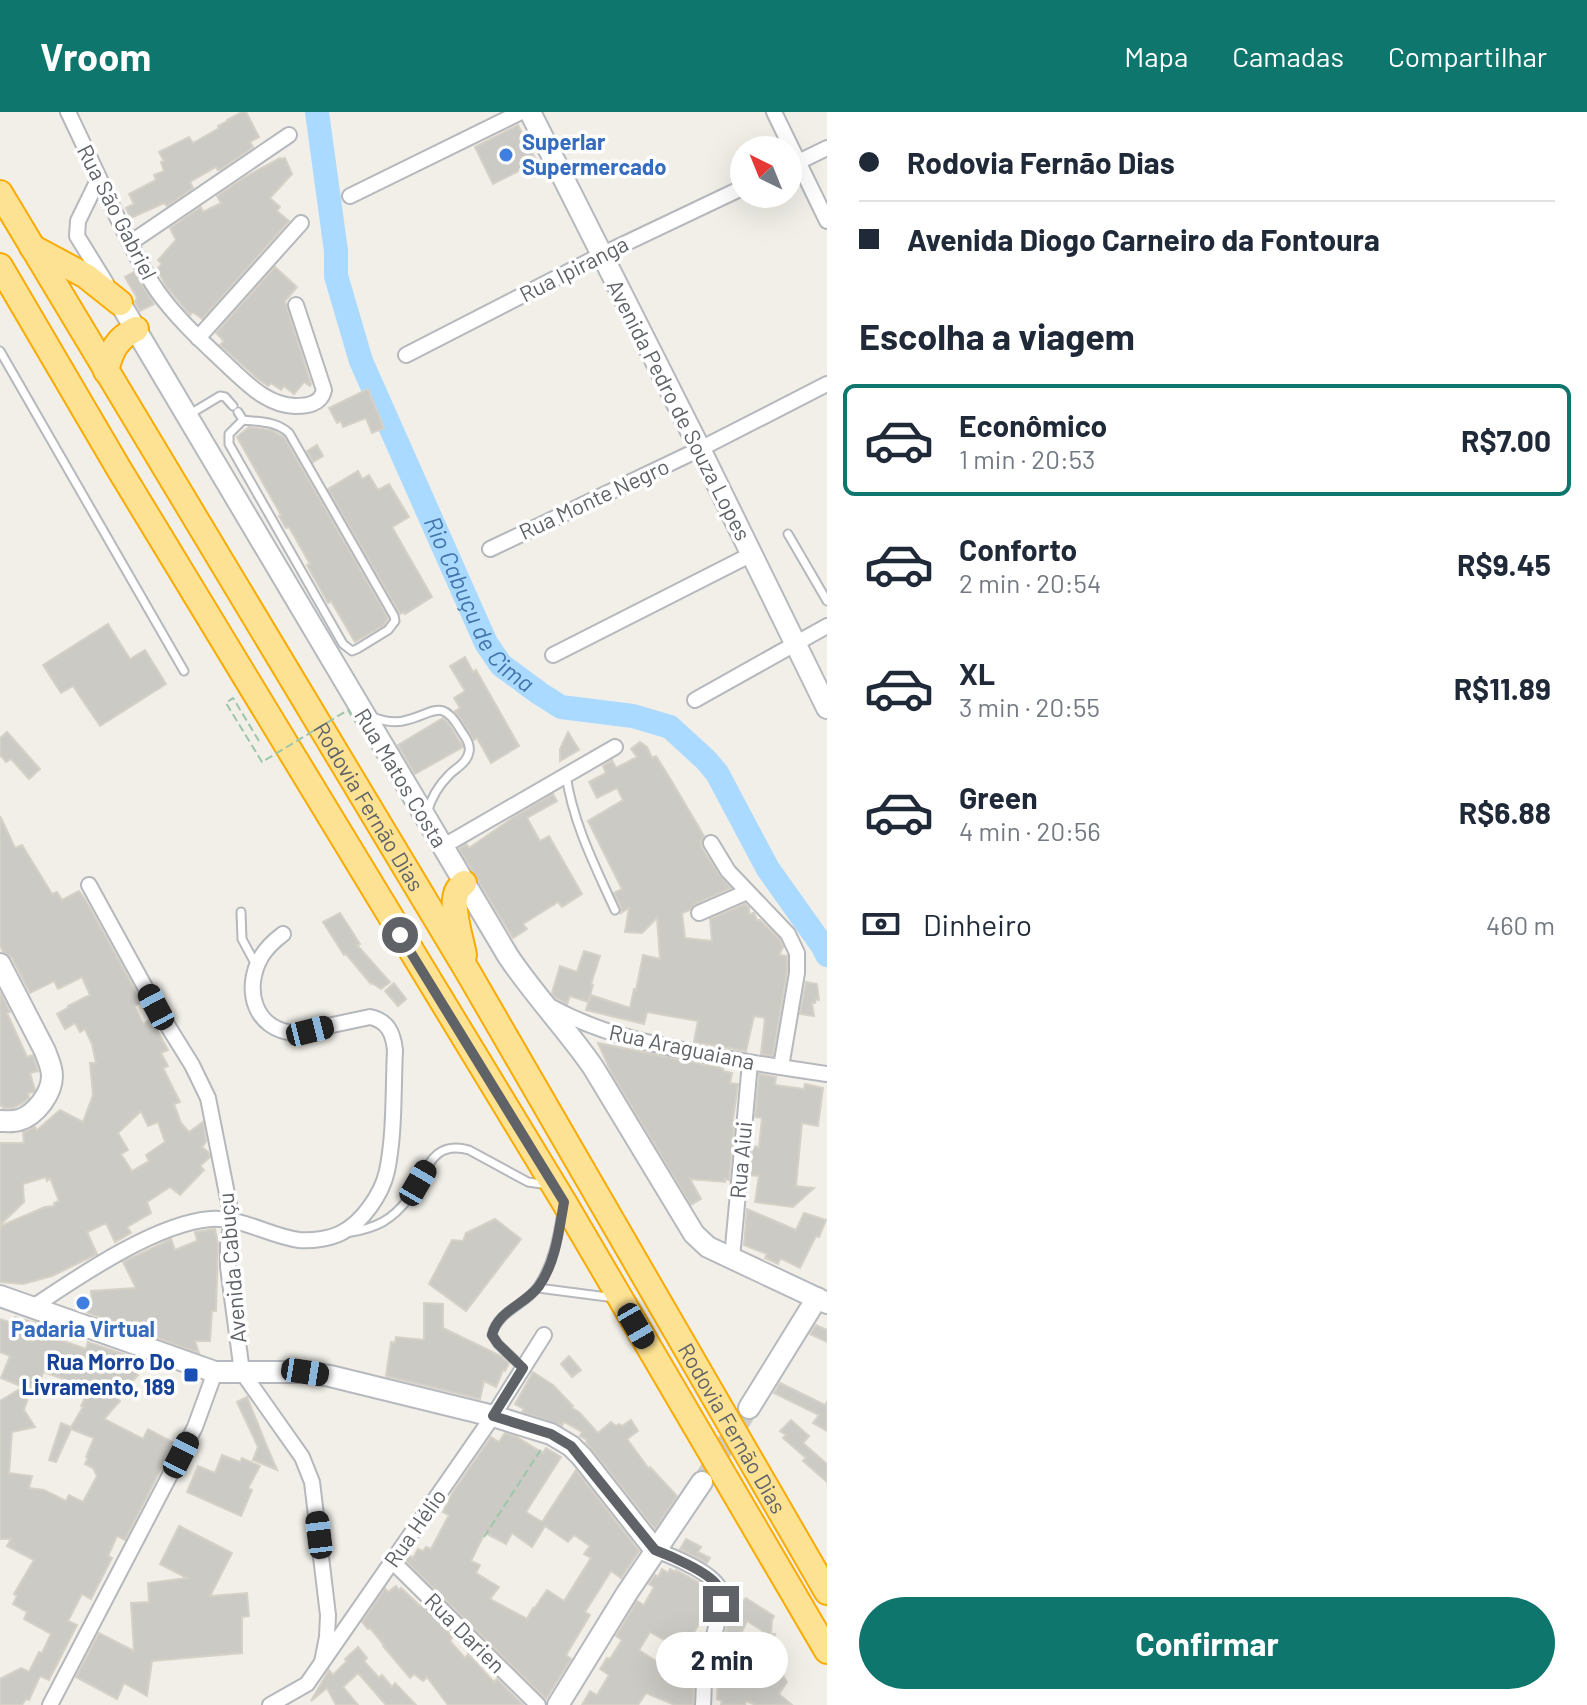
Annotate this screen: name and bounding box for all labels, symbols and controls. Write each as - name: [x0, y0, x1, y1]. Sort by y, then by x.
- text: Vroom: [40, 33, 151, 79]
- text: Mapa: [1124, 39, 1188, 73]
- text: Camadas: [1232, 39, 1344, 73]
- text: Compartilhar: [1388, 39, 1547, 73]
- place label: Superlar Supermercado: [522, 128, 667, 179]
- north arrow: [730, 136, 802, 208]
- map controls: [730, 136, 802, 208]
- street label: Rua São Gabriel: [73, 140, 163, 283]
- text: Rodovia Fernão Dias: [907, 144, 1175, 180]
- marker: Superlar Supermercado: [497, 146, 515, 164]
- text: Avenida Diogo Carneiro da Fontoura: [907, 221, 1380, 257]
- street label: Rua Ipiranga: [515, 230, 632, 307]
- street label: Avenida Pedro de Souza Lopes: [603, 275, 757, 544]
- text: Escolha a viagem: [859, 314, 1135, 357]
- icon: car: [863, 404, 935, 476]
- text: Econômico: [959, 407, 1107, 443]
- text: R$7.00: [1461, 422, 1551, 458]
- text: 1 min · 20:53: [959, 443, 1096, 474]
- street label: Rua Monte Negro: [514, 452, 673, 544]
- water label: Rio Cabuçu de Cima: [419, 512, 540, 698]
- icon: car: [863, 528, 935, 600]
- text: Conforto: [959, 531, 1077, 567]
- text: R$9.45: [1457, 546, 1551, 582]
- text: 2 min · 20:54: [959, 567, 1101, 598]
- icon: car: [863, 652, 935, 724]
- text: XL: [959, 655, 995, 691]
- text: R$11.89: [1454, 670, 1551, 706]
- text: 3 min · 20:55: [959, 691, 1100, 722]
- street label: Rua Matos Costa: [350, 703, 454, 852]
- street label: Rodovia Fernão Dias: [309, 717, 430, 895]
- icon: car: [863, 776, 935, 848]
- text: Green: [959, 779, 1038, 815]
- text: R$6.88: [1459, 794, 1551, 830]
- text: 4 min · 20:56: [959, 815, 1101, 846]
- icon: cash: [859, 902, 903, 946]
- text: Dinheiro: [923, 906, 1032, 942]
- text: 460 m: [1486, 909, 1555, 940]
- route start: [382, 917, 418, 953]
- car: [134, 980, 178, 1034]
- car: [284, 1014, 336, 1048]
- street label: Rua Araguaiana: [607, 1018, 757, 1074]
- street label: Rua Aiui: [724, 1120, 756, 1200]
- car: [396, 1156, 440, 1210]
- street label: Avenida Cabuçu: [211, 1192, 251, 1345]
- marker: Padaria Virtual: [74, 1294, 92, 1312]
- car: [614, 1299, 658, 1353]
- place label: Padaria Virtual: [11, 1315, 155, 1341]
- street label: Rodovia Fernão Dias: [674, 1338, 793, 1518]
- place label: Rua Morro Do Livramento, 189: [21, 1348, 175, 1399]
- car: [279, 1356, 331, 1388]
- marker: Rua Morro Do Livramento, 189: [182, 1366, 200, 1384]
- car: [159, 1428, 203, 1482]
- street label: Rua Hélio: [378, 1483, 451, 1572]
- car: [304, 1510, 334, 1560]
- route end: [703, 1586, 739, 1622]
- street label: Rua Darien: [420, 1587, 511, 1678]
- button: Confirmar: [859, 1597, 1555, 1689]
- callout: 2 min: [655, 1632, 787, 1688]
- text: 2 min: [691, 1644, 753, 1675]

